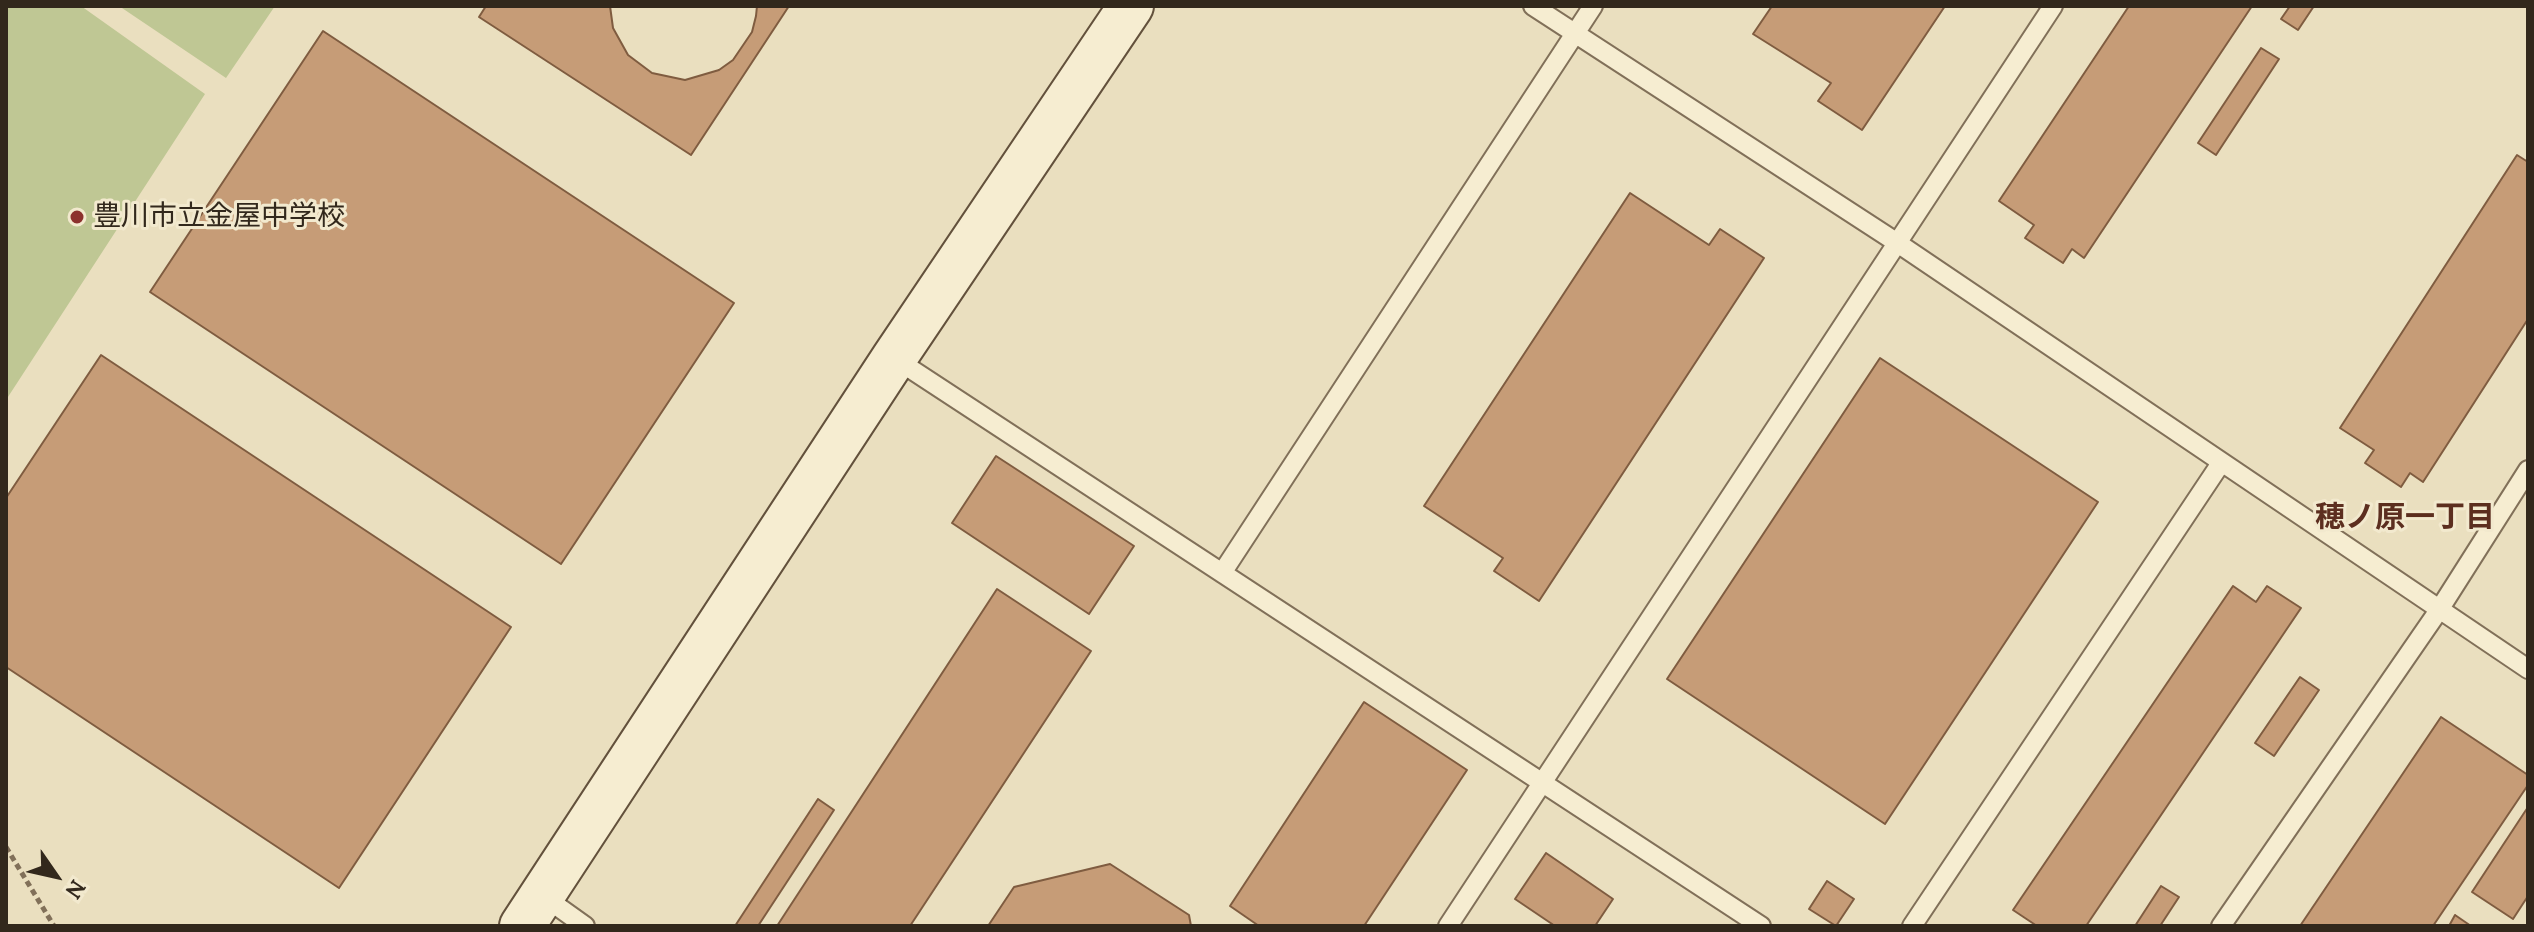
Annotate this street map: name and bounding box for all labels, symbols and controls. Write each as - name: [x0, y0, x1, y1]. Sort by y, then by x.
- place label: 豊川市立金屋中学校: [93, 200, 345, 234]
- marker: 豊川市立金屋中学校: [68, 208, 86, 226]
- district label: 穂ノ原一丁目: [2315, 500, 2495, 536]
- north arrow: [16, 836, 96, 916]
- text: N: [60, 875, 92, 904]

